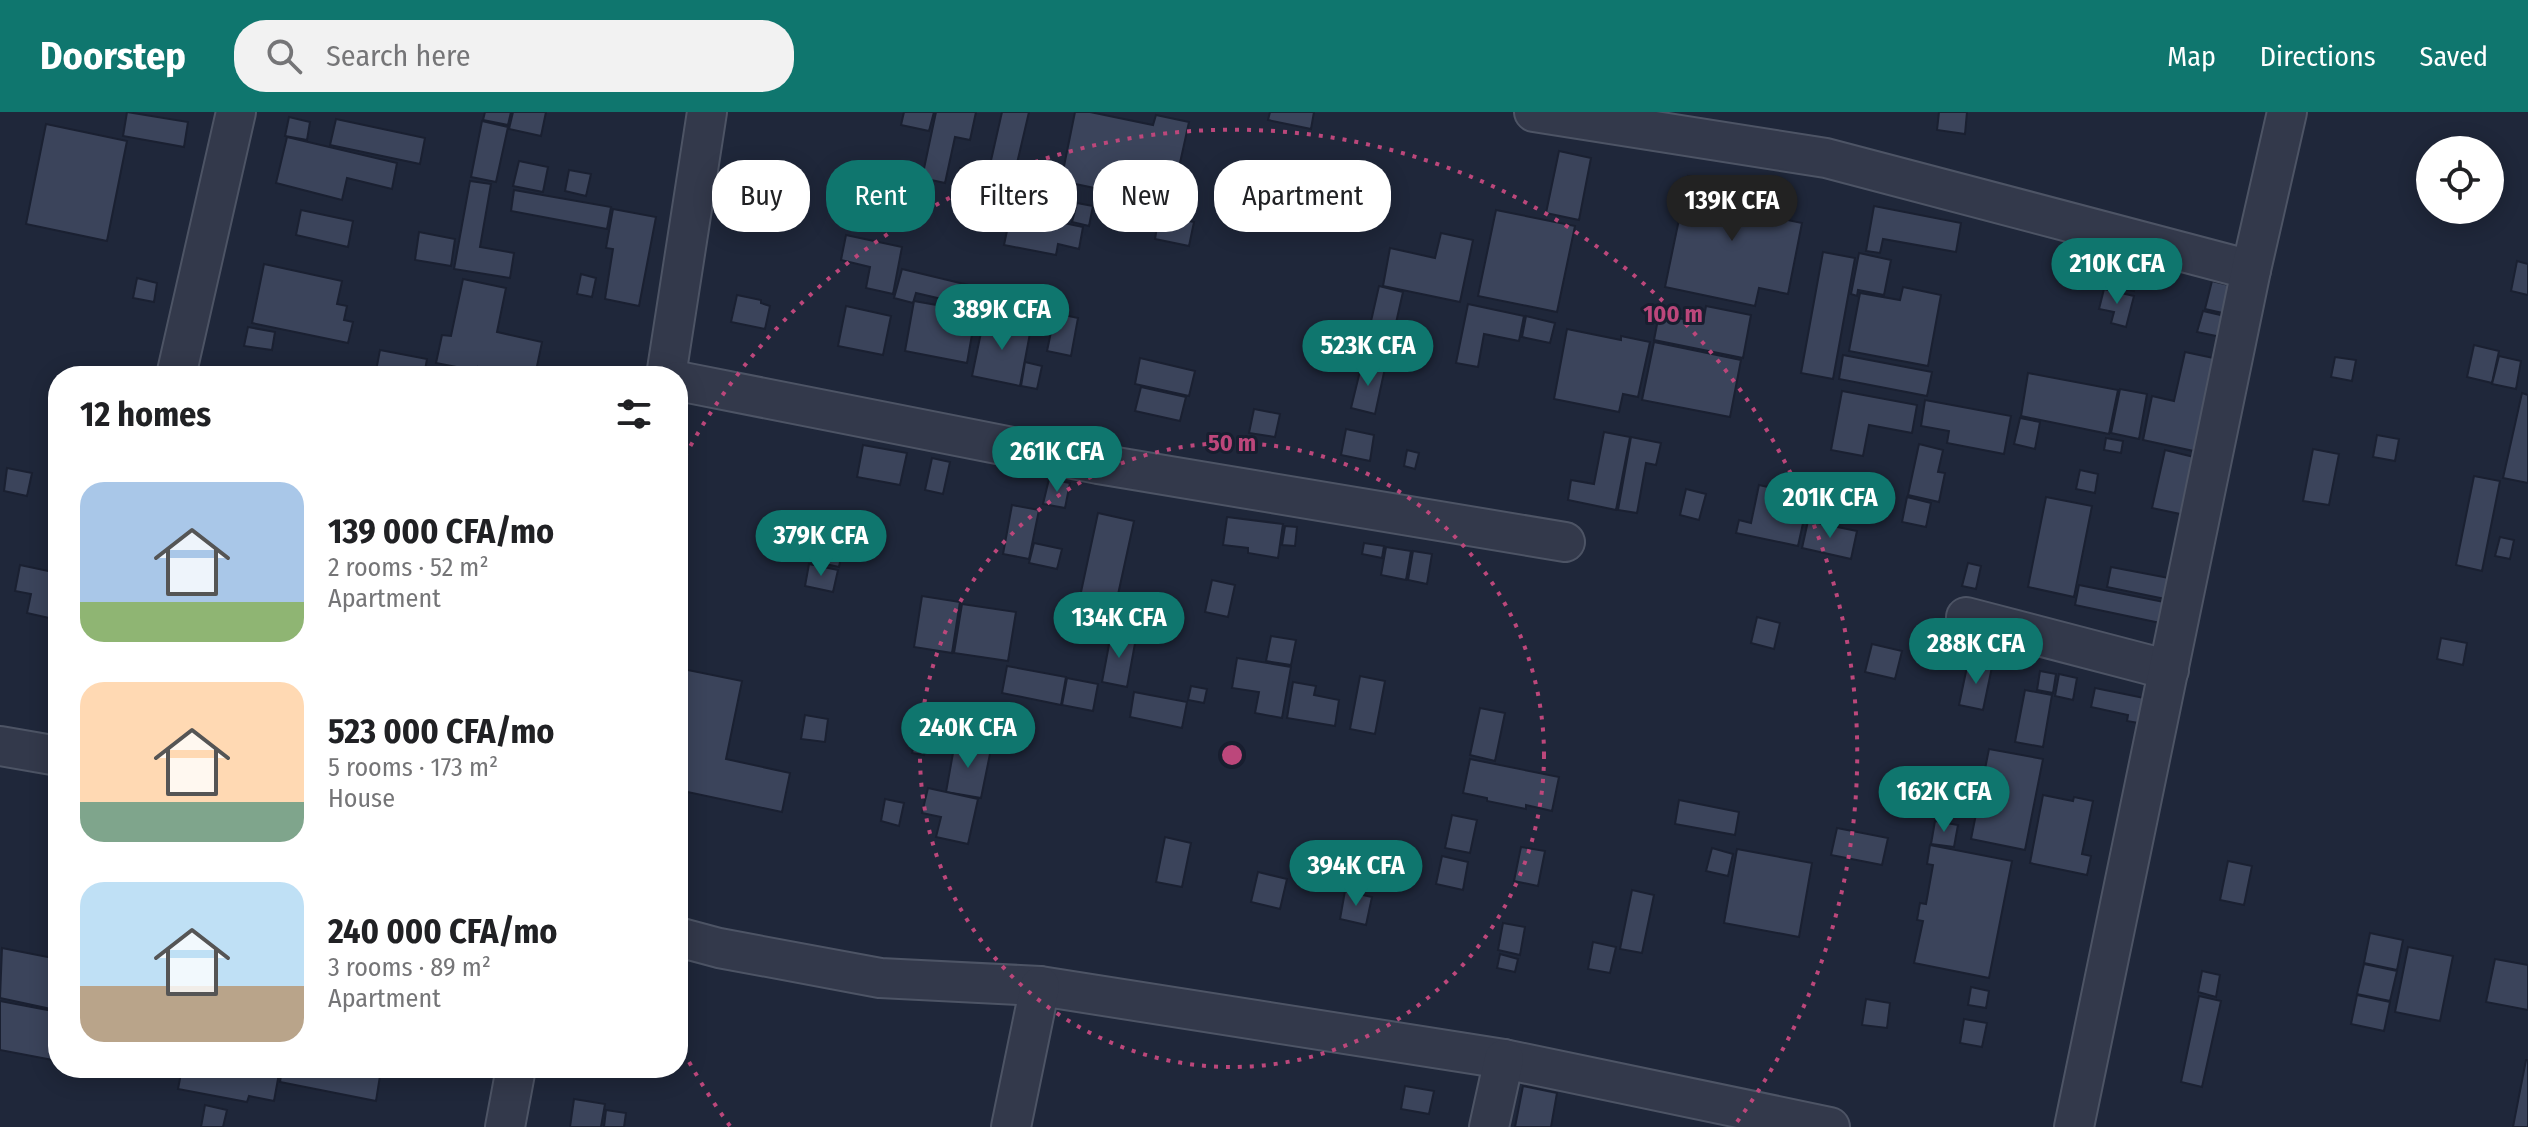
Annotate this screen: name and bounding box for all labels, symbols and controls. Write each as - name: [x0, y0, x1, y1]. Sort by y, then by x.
- search box: [234, 20, 794, 92]
- text: Doorstep: [40, 33, 186, 79]
- icon: search: [262, 34, 306, 78]
- text: Search here: [326, 38, 471, 74]
- text: Map: [2167, 40, 2216, 73]
- text: Directions: [2260, 40, 2376, 73]
- text: Saved: [2420, 40, 2488, 73]
- map controls: [2416, 136, 2504, 224]
- button: locate: [2416, 136, 2504, 224]
- chip: Buy: [712, 160, 810, 232]
- chip: Rent: [826, 160, 935, 232]
- chip: Filters: [951, 160, 1077, 232]
- chip: New: [1093, 160, 1198, 232]
- chip: Apartment: [1214, 160, 1391, 232]
- pin: 139K CFA: [1649, 175, 1815, 243]
- text: 139K CFA: [1685, 185, 1779, 216]
- pin: 210K CFA: [2034, 238, 2200, 306]
- text: 210K CFA: [2069, 248, 2165, 279]
- pin: 389K CFA: [919, 284, 1085, 352]
- text: 389K CFA: [953, 294, 1051, 325]
- text: 100 m: [1643, 300, 1703, 328]
- pin: 523K CFA: [1285, 320, 1451, 388]
- text: 523K CFA: [1320, 330, 1416, 361]
- icon: filters: [612, 392, 656, 436]
- text: 12 homes: [80, 394, 211, 435]
- pin: 261K CFA: [974, 426, 1140, 494]
- text: 50 m: [1208, 429, 1256, 457]
- text: 261K CFA: [1010, 436, 1104, 467]
- pin: 201K CFA: [1747, 472, 1913, 540]
- text: 201K CFA: [1782, 482, 1878, 513]
- pin: 379K CFA: [738, 510, 904, 578]
- text: 139 000 CFA/mo: [328, 511, 554, 552]
- icon: home: [144, 514, 240, 610]
- text: 379K CFA: [774, 520, 868, 551]
- text: 2 rooms · 52 m²: [328, 552, 489, 583]
- text: Apartment: [328, 583, 441, 614]
- pin: 134K CFA: [1036, 592, 1202, 660]
- text: 134K CFA: [1071, 602, 1167, 633]
- pin: 288K CFA: [1893, 618, 2059, 686]
- text: 288K CFA: [1927, 628, 2025, 659]
- pin: 240K CFA: [885, 702, 1051, 770]
- text: 523 000 CFA/mo: [328, 711, 555, 752]
- text: 240K CFA: [919, 712, 1017, 743]
- icon: home: [144, 714, 240, 810]
- centre of rings: [1218, 741, 1246, 769]
- text: 5 rooms · 173 m²: [328, 752, 498, 783]
- pin: 162K CFA: [1861, 766, 2027, 834]
- text: 162K CFA: [1897, 776, 1991, 807]
- text: House: [328, 783, 395, 814]
- pin: 394K CFA: [1273, 840, 1439, 908]
- text: 394K CFA: [1307, 850, 1405, 881]
- text: 240 000 CFA/mo: [328, 911, 558, 952]
- icon: home: [144, 914, 240, 1010]
- text: 3 rooms · 89 m²: [328, 952, 491, 983]
- text: Apartment: [328, 983, 441, 1014]

